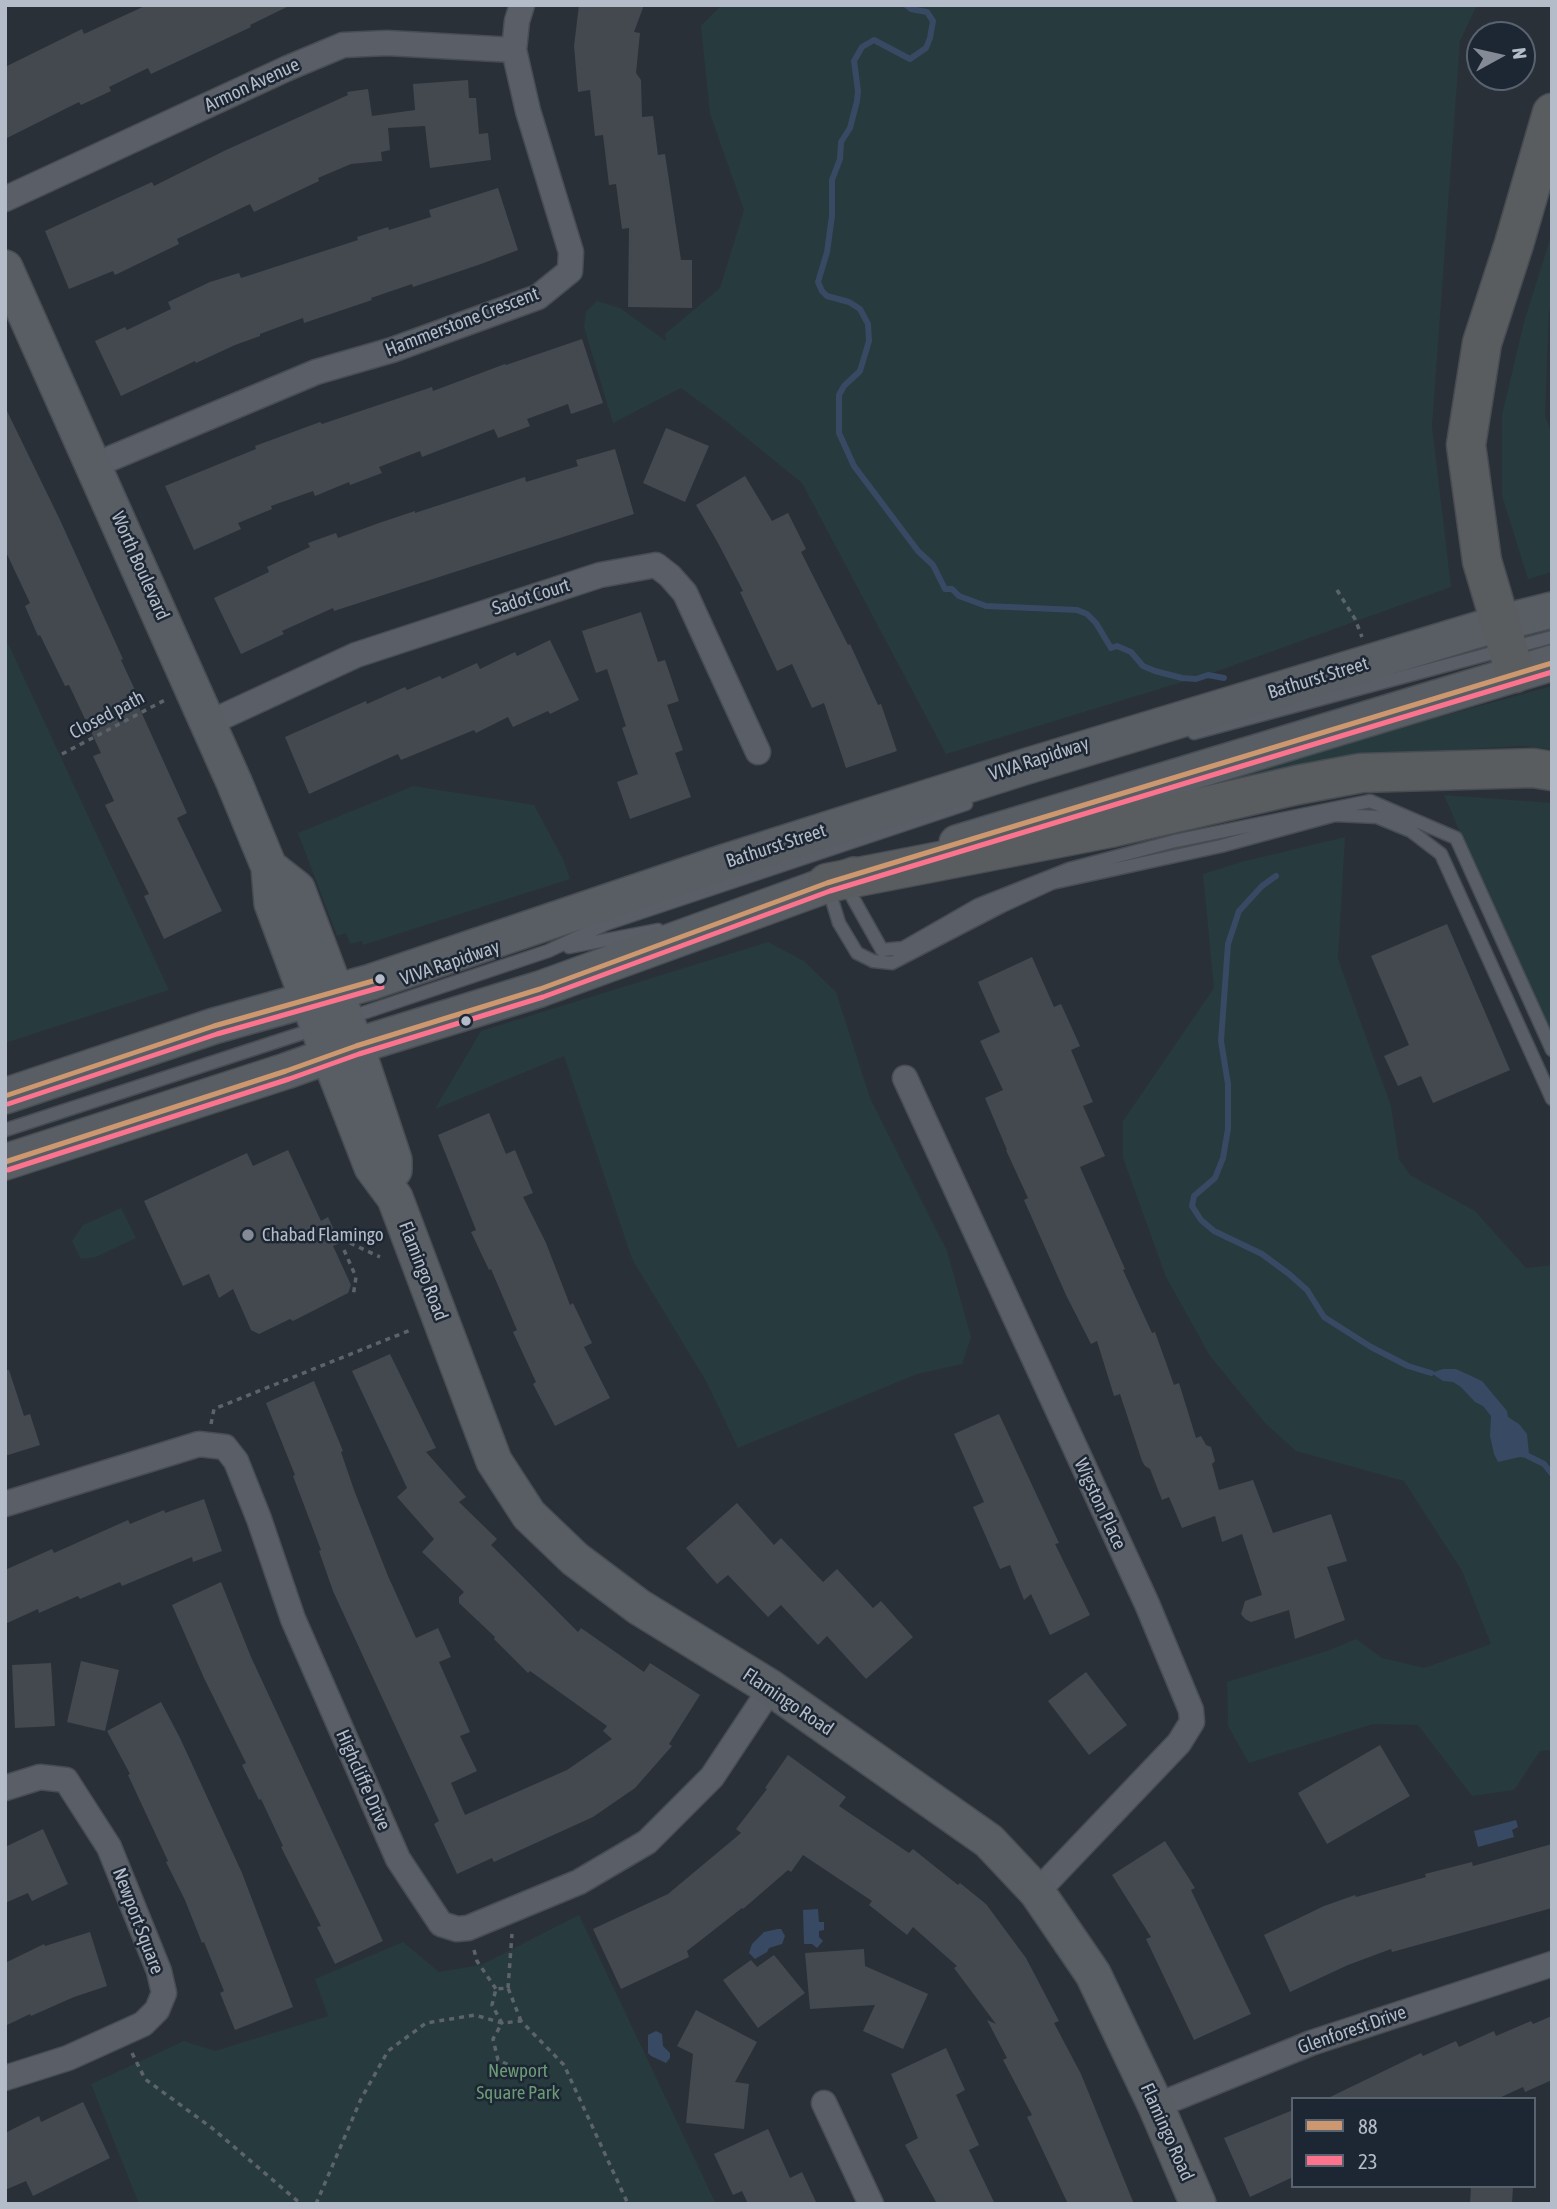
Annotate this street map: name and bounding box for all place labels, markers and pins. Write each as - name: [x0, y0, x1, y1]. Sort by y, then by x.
- unlabelled marker: [373, 972, 387, 986]
- unlabelled marker: [459, 1014, 473, 1028]
- place label: Chabad Flamingo: [262, 1224, 384, 1246]
- marker: Chabad Flamingo: [240, 1227, 256, 1243]

